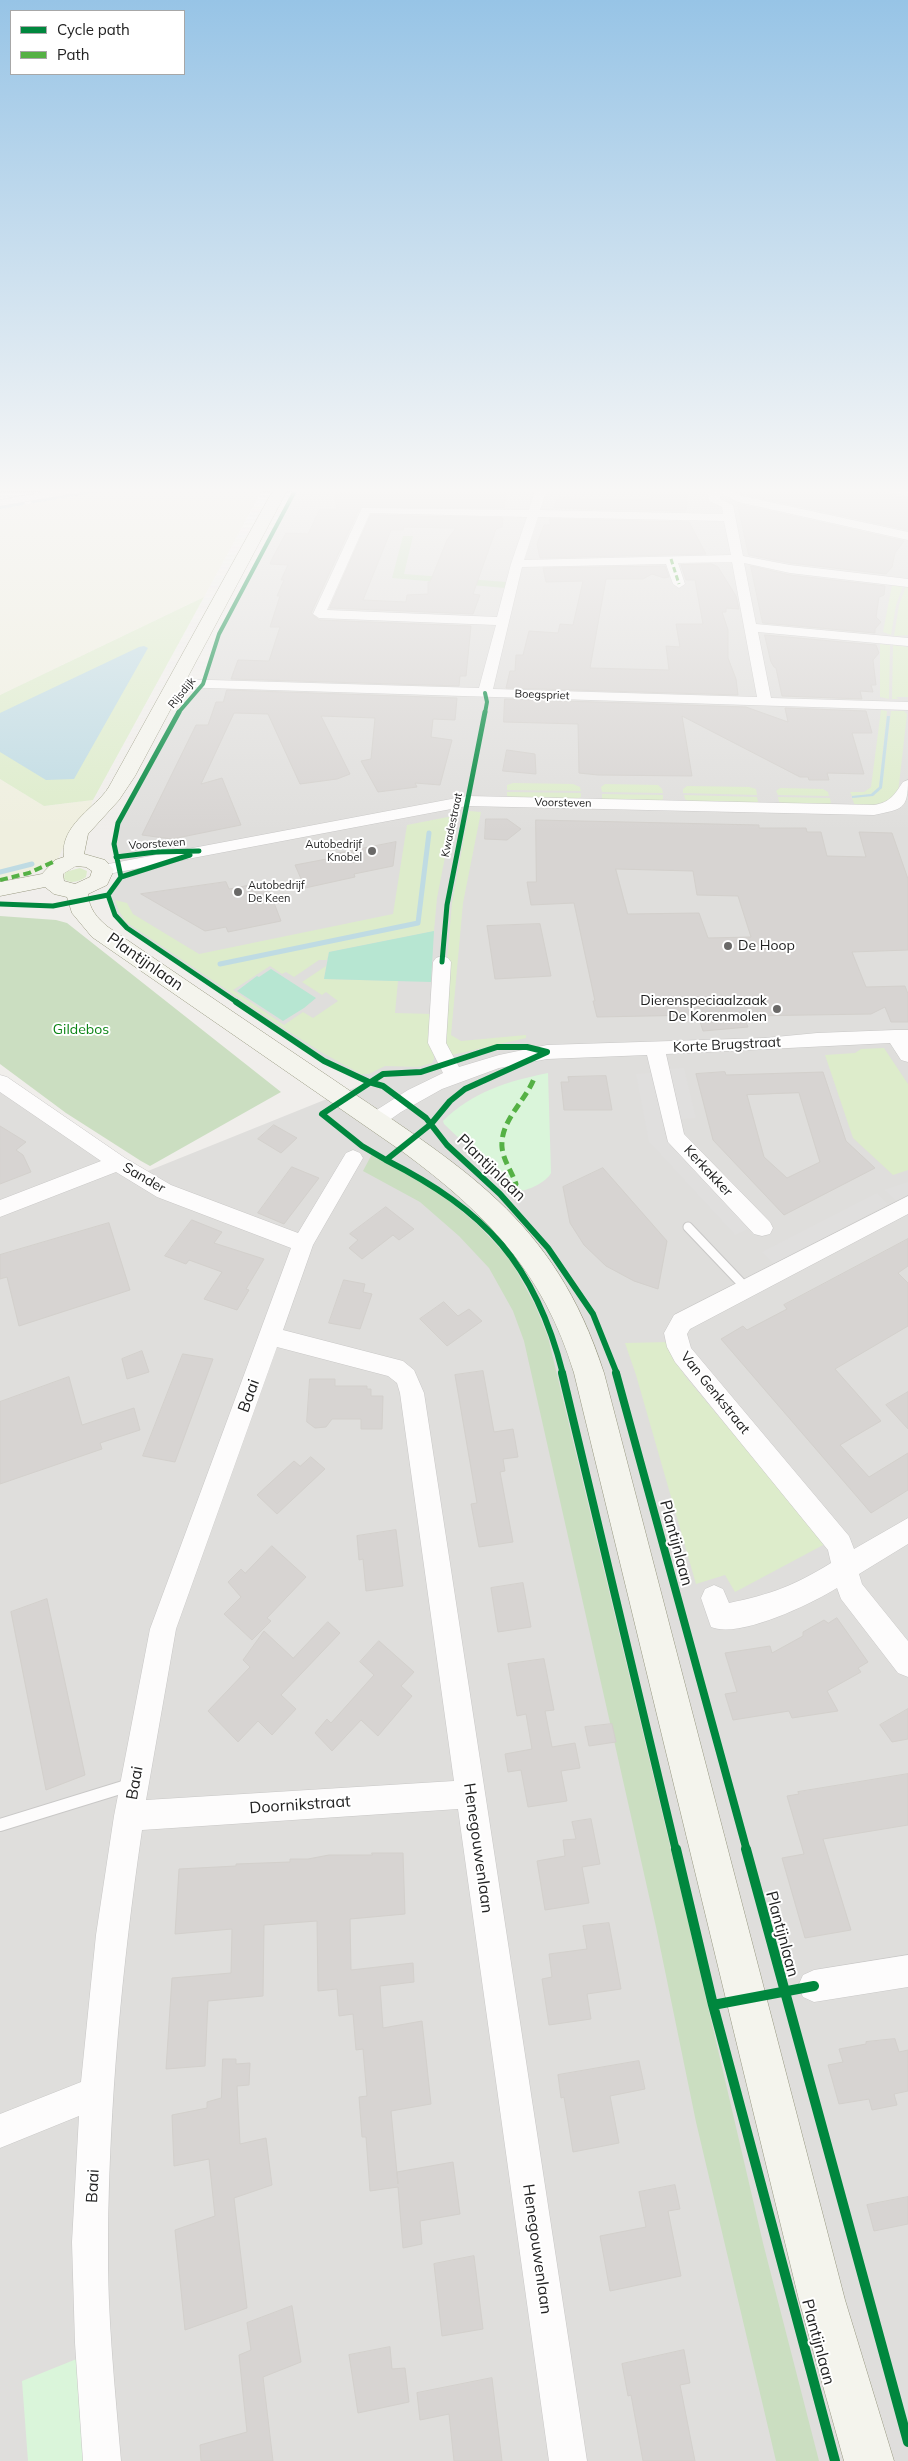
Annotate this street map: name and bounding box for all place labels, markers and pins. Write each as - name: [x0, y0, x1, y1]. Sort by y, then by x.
- place label: Autobedrijf Knobel: [305, 838, 362, 864]
- marker: Autobedrijf Knobel: [366, 845, 378, 857]
- place label: Autobedrijf De Keen: [248, 879, 305, 905]
- marker: Autobedrijf De Keen: [232, 886, 244, 898]
- place label: De Hoop: [738, 938, 795, 954]
- marker: De Hoop: [722, 940, 734, 952]
- place label: Dierenspeciaalzaak De Korenmolen: [640, 993, 767, 1026]
- marker: Dierenspeciaalzaak De Korenmolen: [771, 1003, 783, 1015]

